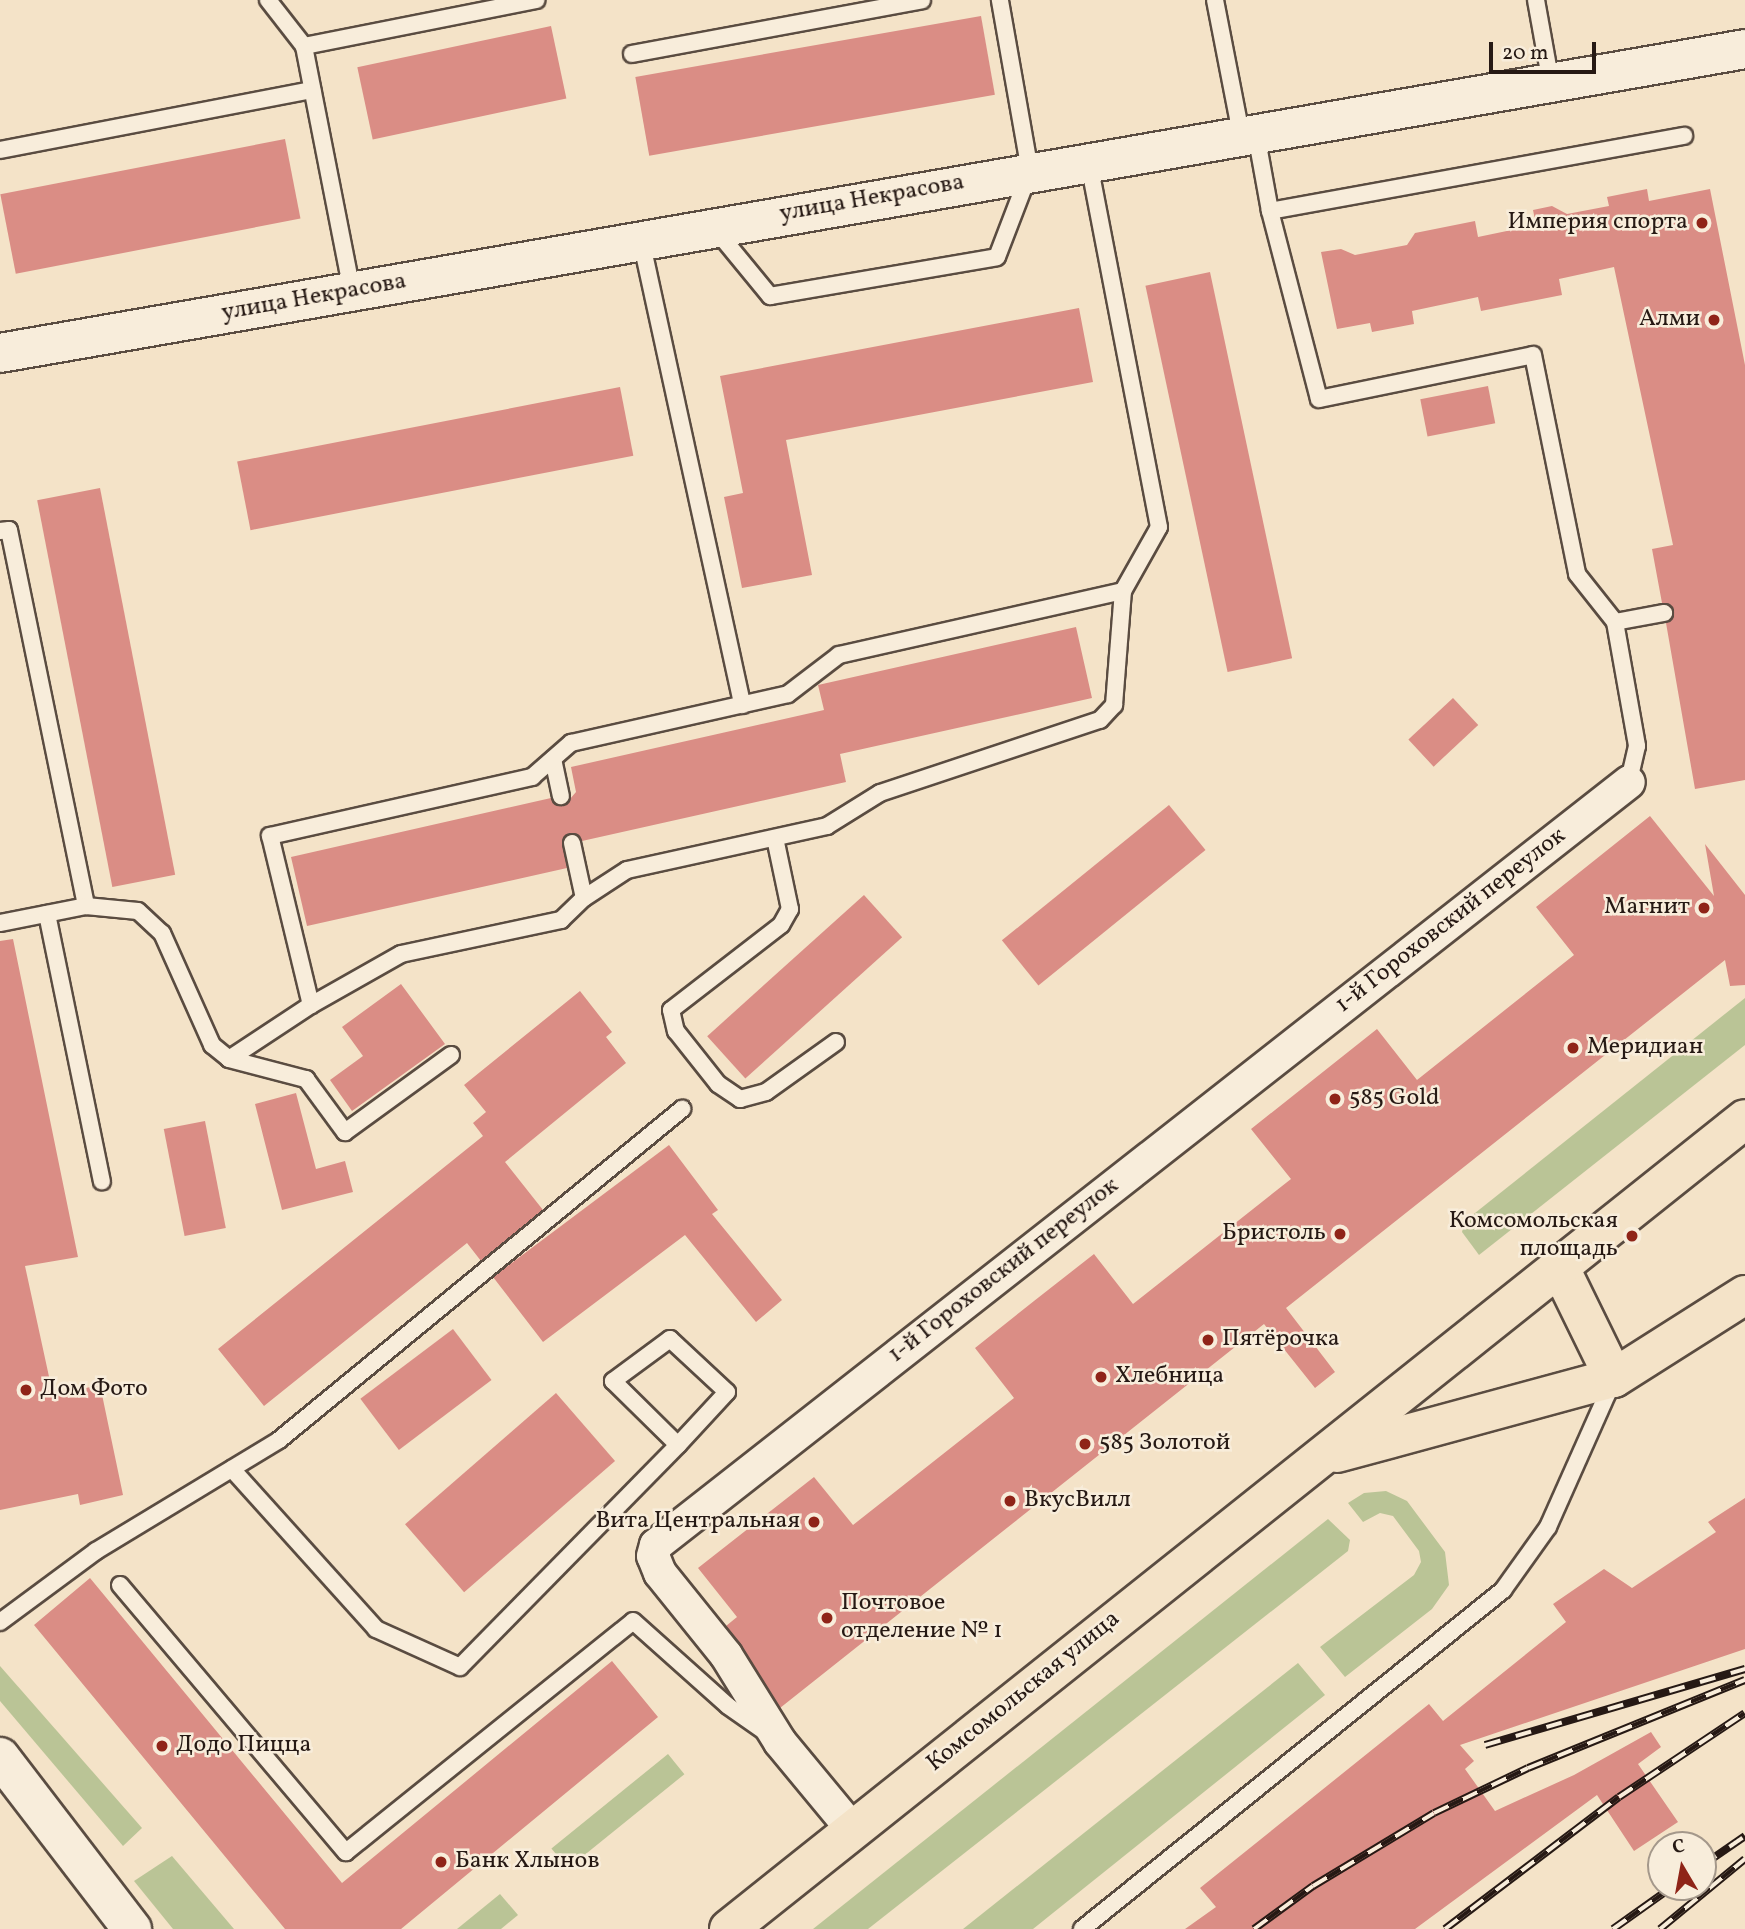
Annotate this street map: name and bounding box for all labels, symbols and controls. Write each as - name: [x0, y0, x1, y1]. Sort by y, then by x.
- scale bar: [1493, 28, 1600, 72]
- text: 20 m: [1502, 39, 1548, 68]
- street label: улица Некрасова: [777, 169, 967, 229]
- place label: Империя спорта: [1507, 209, 1688, 237]
- marker: Империя спорта: [1694, 215, 1710, 231]
- street label: улица Некрасова: [219, 268, 409, 328]
- place label: Алми: [1639, 306, 1700, 334]
- marker: Алми: [1706, 312, 1722, 328]
- street label: 1-й Гороховский переулок: [1330, 822, 1572, 1020]
- place label: Магнит: [1604, 894, 1690, 922]
- marker: Магнит: [1696, 900, 1712, 916]
- place label: Меридиан: [1587, 1034, 1703, 1062]
- marker: Меридиан: [1565, 1040, 1581, 1056]
- place label: 585 Gold: [1349, 1085, 1440, 1113]
- marker: 585 Gold: [1327, 1091, 1343, 1107]
- street label: 1-й Гороховский переулок: [883, 1172, 1125, 1370]
- place label: Комсомольская площадь: [1449, 1208, 1618, 1264]
- place label: Бристоль: [1222, 1220, 1326, 1248]
- marker: Бристоль: [1332, 1226, 1348, 1242]
- marker: Комсомольская площадь: [1624, 1228, 1640, 1244]
- place label: Пятёрочка: [1222, 1326, 1340, 1354]
- marker: Пятёрочка: [1200, 1332, 1216, 1348]
- place label: Хлебница: [1115, 1363, 1224, 1391]
- marker: Хлебница: [1093, 1369, 1109, 1385]
- place label: Дом Фото: [40, 1376, 148, 1404]
- marker: Дом Фото: [18, 1382, 34, 1398]
- place label: 585 Золотой: [1099, 1430, 1230, 1458]
- marker: 585 Золотой: [1077, 1436, 1093, 1452]
- place label: ВкусВилл: [1024, 1487, 1131, 1515]
- marker: ВкусВилл: [1002, 1493, 1018, 1509]
- place label: Вита Центральная: [595, 1508, 800, 1536]
- marker: Вита Центральная: [806, 1514, 822, 1530]
- place label: Почтовое отделение № 1: [841, 1590, 1003, 1646]
- street label: Комсомольская улица: [921, 1605, 1127, 1779]
- marker: Почтовое отделение № 1: [819, 1610, 835, 1626]
- place label: Додо Пицца: [176, 1732, 311, 1760]
- marker: Додо Пицца: [154, 1738, 170, 1754]
- north arrow: [1647, 1831, 1717, 1901]
- text: С: [1670, 1833, 1687, 1861]
- place label: Банк Хлынов: [455, 1848, 600, 1876]
- marker: Банк Хлынов: [433, 1854, 449, 1870]

